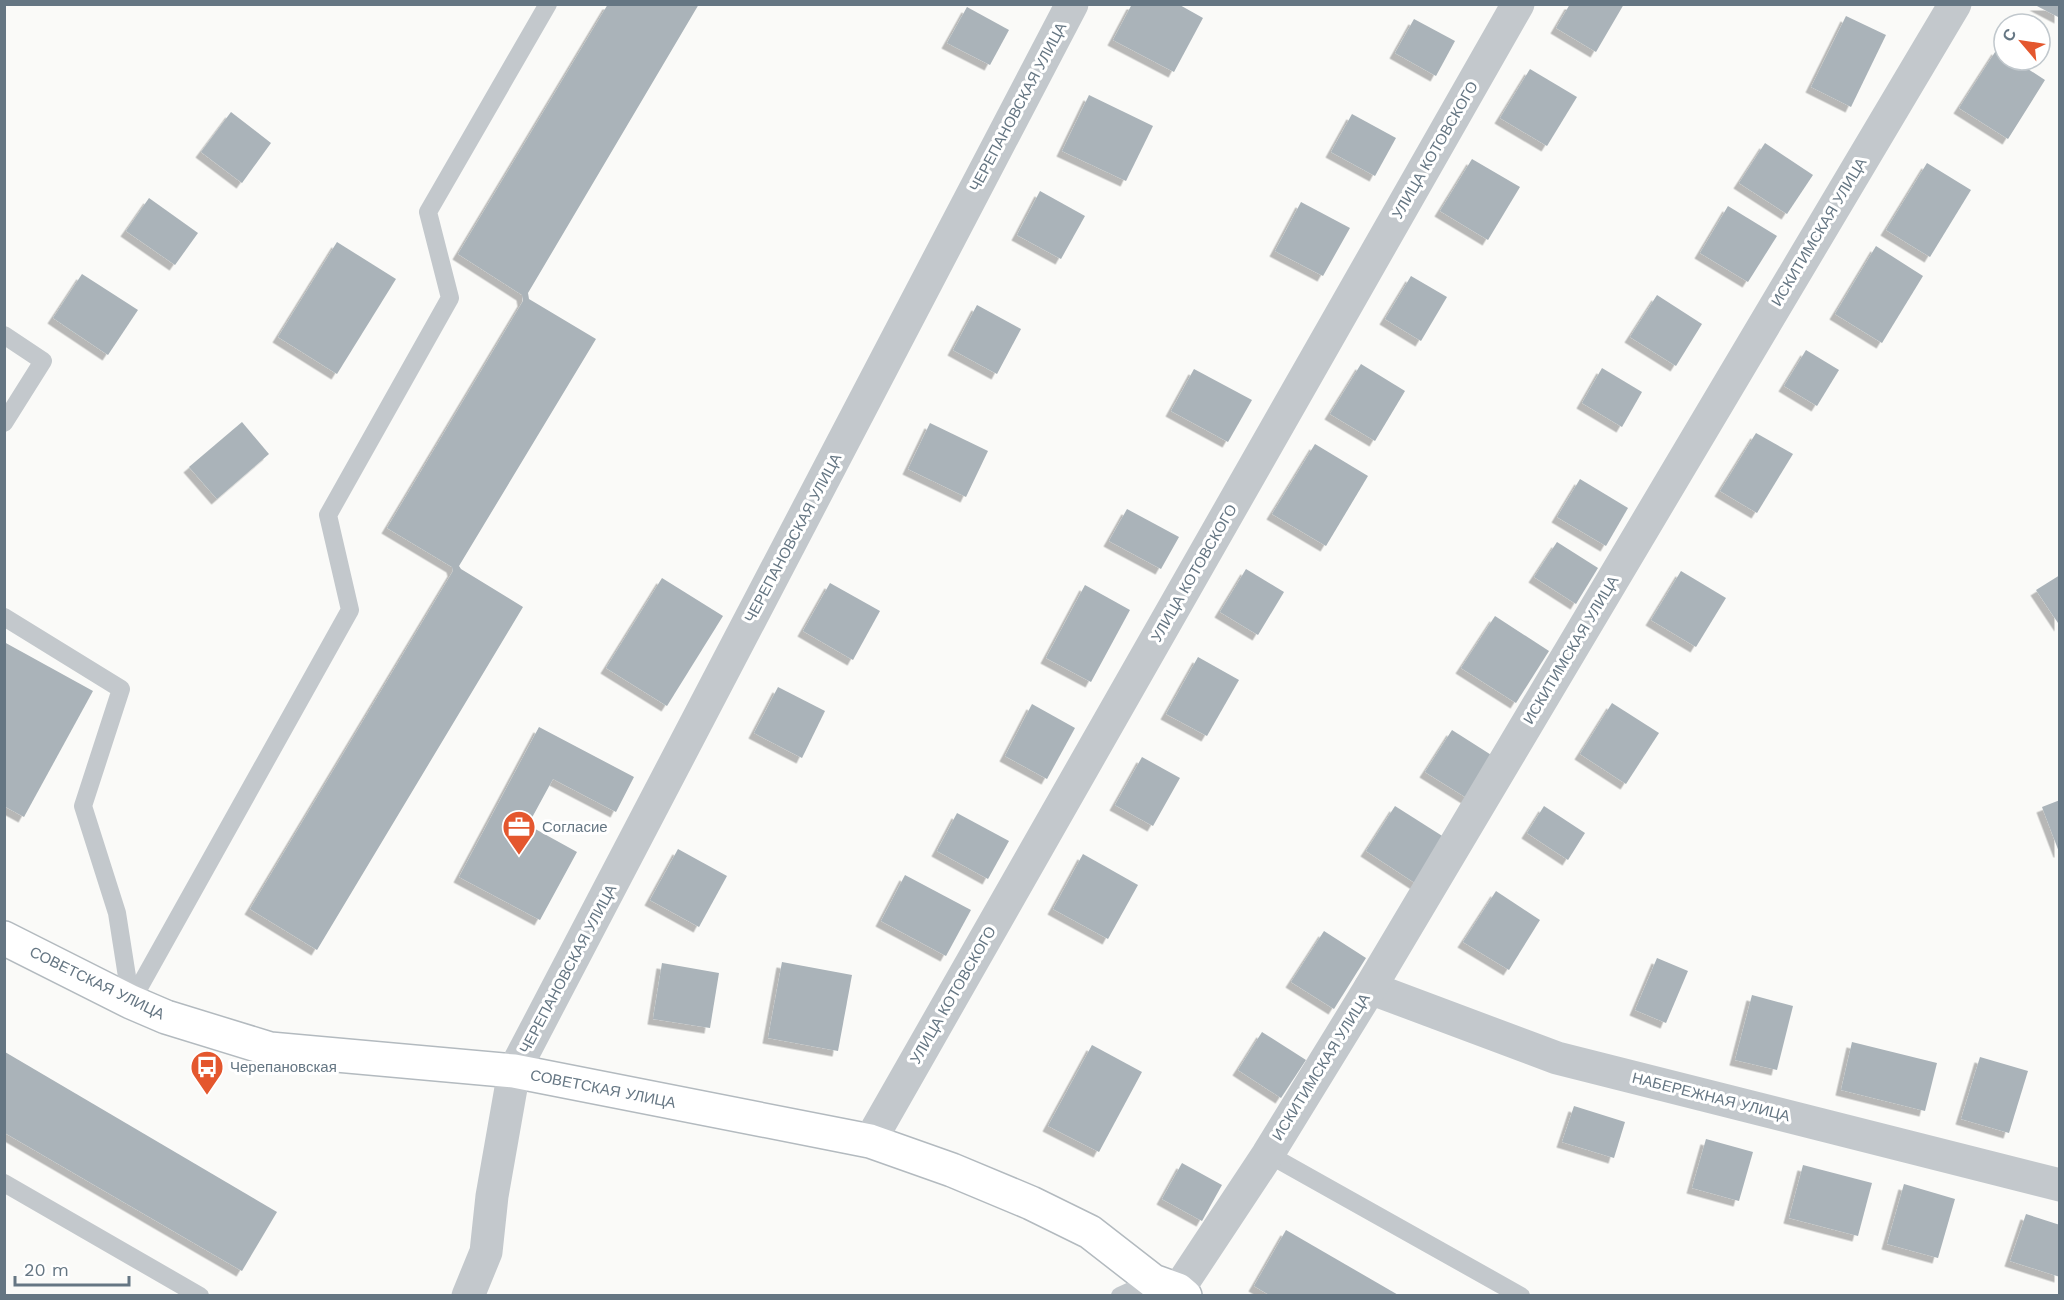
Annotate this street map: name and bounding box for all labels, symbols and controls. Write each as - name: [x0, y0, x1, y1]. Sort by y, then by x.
- north arrow: [1992, 12, 2052, 72]
- street label: ЧЕРЕПАНОВСКАЯ УЛИЦА: [966, 19, 1070, 195]
- text: С: [1998, 25, 2021, 45]
- street label: УЛИЦА КОТОВСКОГО: [1388, 78, 1482, 222]
- street label: ИСКИТИМСКАЯ УЛИЦА: [1768, 155, 1870, 309]
- street label: ЧЕРЕПАНОВСКАЯ УЛИЦА: [741, 450, 845, 626]
- street label: УЛИЦА КОТОВСКОГО: [1147, 501, 1241, 645]
- street label: ИСКИТИМСКАЯ УЛИЦА: [1520, 573, 1622, 727]
- office icon: Согласие: [501, 809, 537, 856]
- place label: Согласие: [542, 818, 608, 836]
- street label: ЧЕРЕПАНОВСКАЯ УЛИЦА: [516, 881, 620, 1057]
- street label: УЛИЦА КОТОВСКОГО: [906, 923, 1000, 1067]
- street label: СОВЕТСКАЯ УЛИЦА: [27, 943, 167, 1023]
- street label: ИСКИТИМСКАЯ УЛИЦА: [1268, 990, 1374, 1144]
- bus stop icon: Черепановская: [189, 1049, 225, 1096]
- place label: Черепановская: [230, 1058, 337, 1076]
- street label: СОВЕТСКАЯ УЛИЦА: [529, 1066, 677, 1112]
- street label: НАБЕРЕЖНАЯ УЛИЦА: [1630, 1069, 1792, 1125]
- scale bar: [15, 1249, 129, 1287]
- text: 20 m: [24, 1259, 69, 1280]

